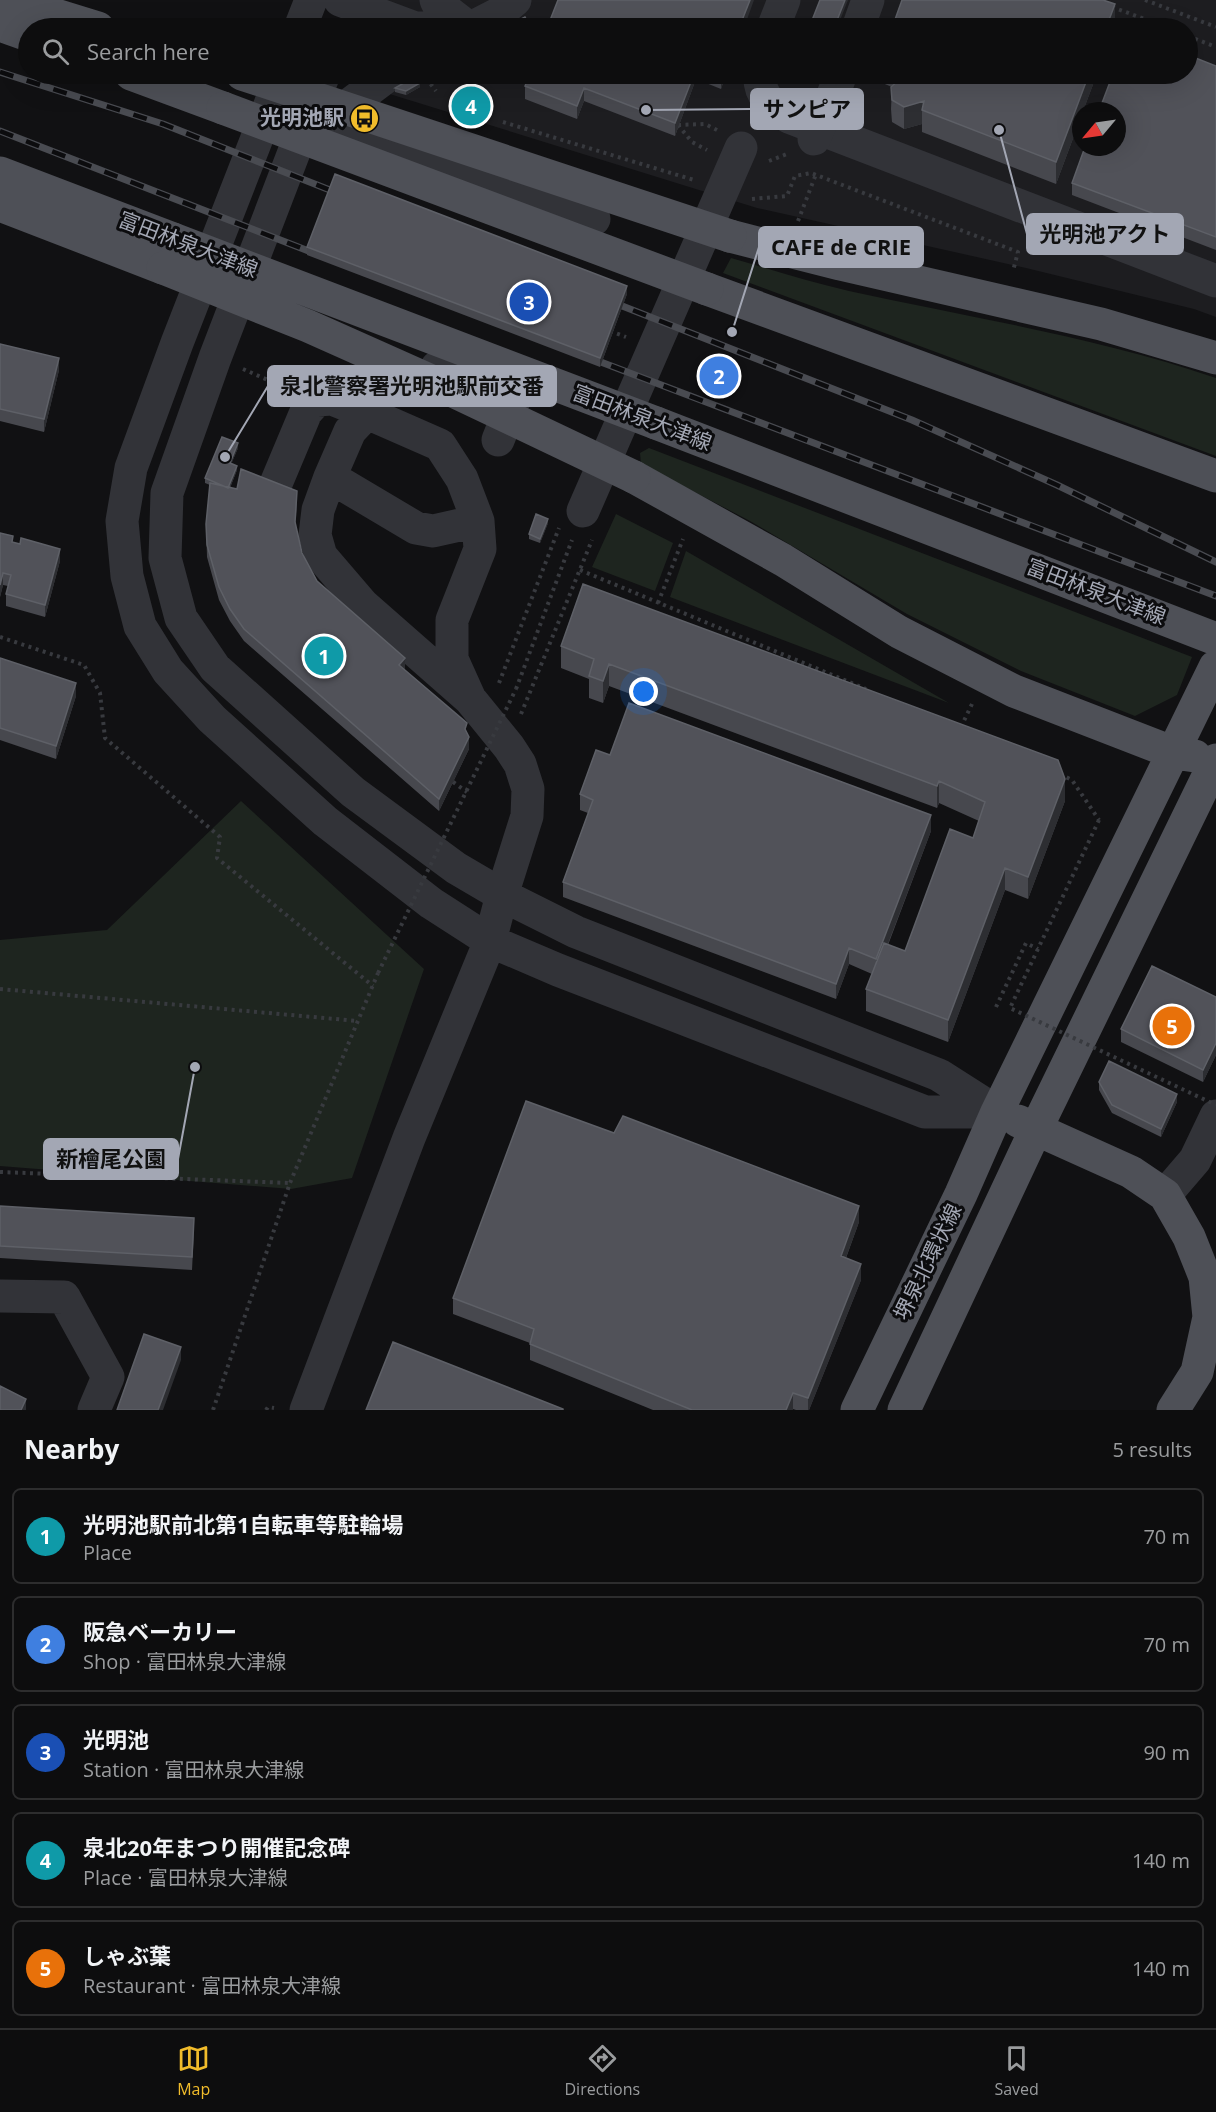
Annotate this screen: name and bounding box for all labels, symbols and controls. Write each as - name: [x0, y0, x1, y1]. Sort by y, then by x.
- search box: [18, 18, 1198, 84]
- icon: search: [39, 35, 72, 68]
- text: Search here: [87, 36, 210, 66]
- pin: 4: [452, 84, 490, 128]
- callout: サンピア: [751, 89, 863, 129]
- text: サンピア: [763, 93, 851, 123]
- bus stop icon: 光明池駅: [349, 102, 381, 134]
- north arrow: [1072, 102, 1126, 156]
- place label: 光明池駅: [260, 103, 344, 131]
- street label: 富田林泉大津線: [115, 205, 262, 283]
- callout: 光明池アクト: [1027, 214, 1183, 254]
- text: 光明池アクト: [1040, 218, 1170, 248]
- callout: CAFE de CRIE: [759, 227, 923, 267]
- text: CAFE de CRIE: [771, 231, 911, 261]
- pin: 3: [510, 280, 548, 324]
- pin: 2: [700, 354, 738, 398]
- callout: 泉北警察署光明池駅前交番: [268, 366, 556, 406]
- text: 泉北警察署光明池駅前交番: [280, 370, 544, 400]
- street label: 富田林泉大津線: [569, 378, 716, 456]
- street label: 富田林泉大津線: [1023, 552, 1170, 630]
- pin: 1: [304, 634, 344, 678]
- your location: [629, 677, 658, 706]
- pin: 5: [1152, 1004, 1192, 1048]
- callout: 新檜尾公園: [44, 1139, 178, 1179]
- text: 新檜尾公園: [56, 1143, 166, 1173]
- street label: 堺泉北環状線: [887, 1199, 967, 1324]
- text: Nearby: [24, 1431, 119, 1467]
- text: 5 results: [1112, 1436, 1192, 1463]
- text: 光明池駅前北第1自転車等駐輪場: [83, 1509, 404, 1539]
- text: 1: [40, 1523, 51, 1550]
- text: 70 m: [1143, 1523, 1190, 1550]
- text: Place: [83, 1539, 132, 1566]
- text: 阪急ベーカリー: [83, 1616, 237, 1646]
- text: 2: [40, 1631, 51, 1658]
- text: 70 m: [1143, 1631, 1190, 1658]
- text: Shop · 富田林泉大津線: [83, 1648, 286, 1675]
- text: 光明池: [83, 1724, 149, 1754]
- text: 3: [40, 1739, 51, 1766]
- text: 90 m: [1143, 1739, 1190, 1766]
- text: Station · 富田林泉大津線: [83, 1756, 304, 1783]
- text: 泉北20年まつり開催記念碑: [83, 1832, 350, 1862]
- text: 4: [40, 1847, 51, 1874]
- text: 140 m: [1132, 1847, 1190, 1874]
- text: Place · 富田林泉大津線: [83, 1864, 288, 1891]
- text: しゃぶ葉: [83, 1940, 171, 1970]
- text: 5: [40, 1955, 51, 1982]
- text: 140 m: [1132, 1955, 1190, 1982]
- text: Restaurant · 富田林泉大津線: [83, 1972, 341, 1999]
- tab: Map: [177, 2042, 210, 2100]
- tab: Directions: [565, 2042, 640, 2100]
- tab: Saved: [994, 2042, 1039, 2100]

